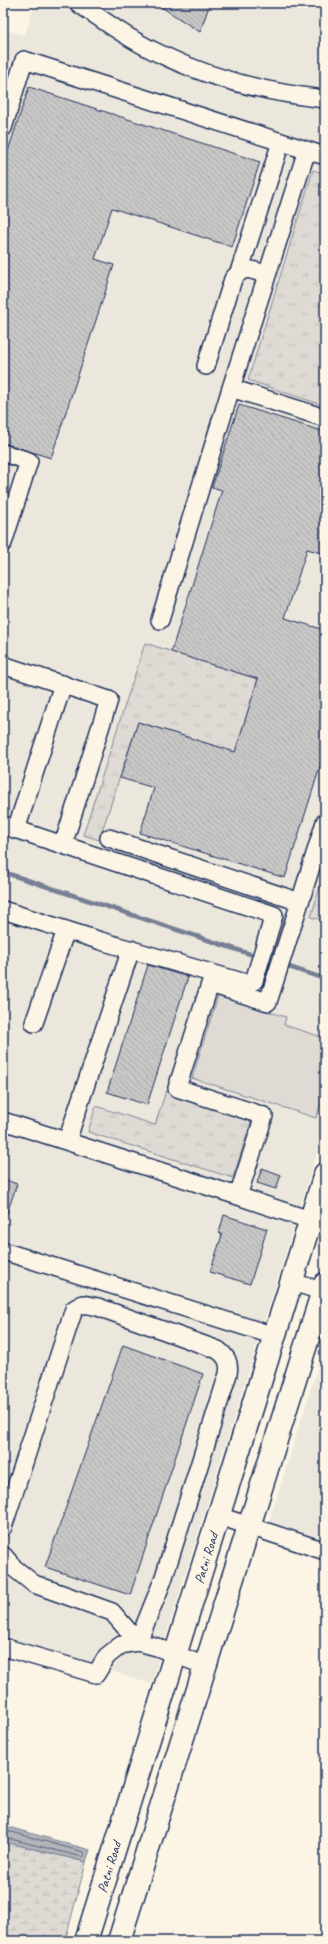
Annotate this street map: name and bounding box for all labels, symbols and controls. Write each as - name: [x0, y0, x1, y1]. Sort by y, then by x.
- street label: Patni Road: [191, 1528, 223, 1586]
- street label: Patni Road: [94, 1837, 126, 1895]

